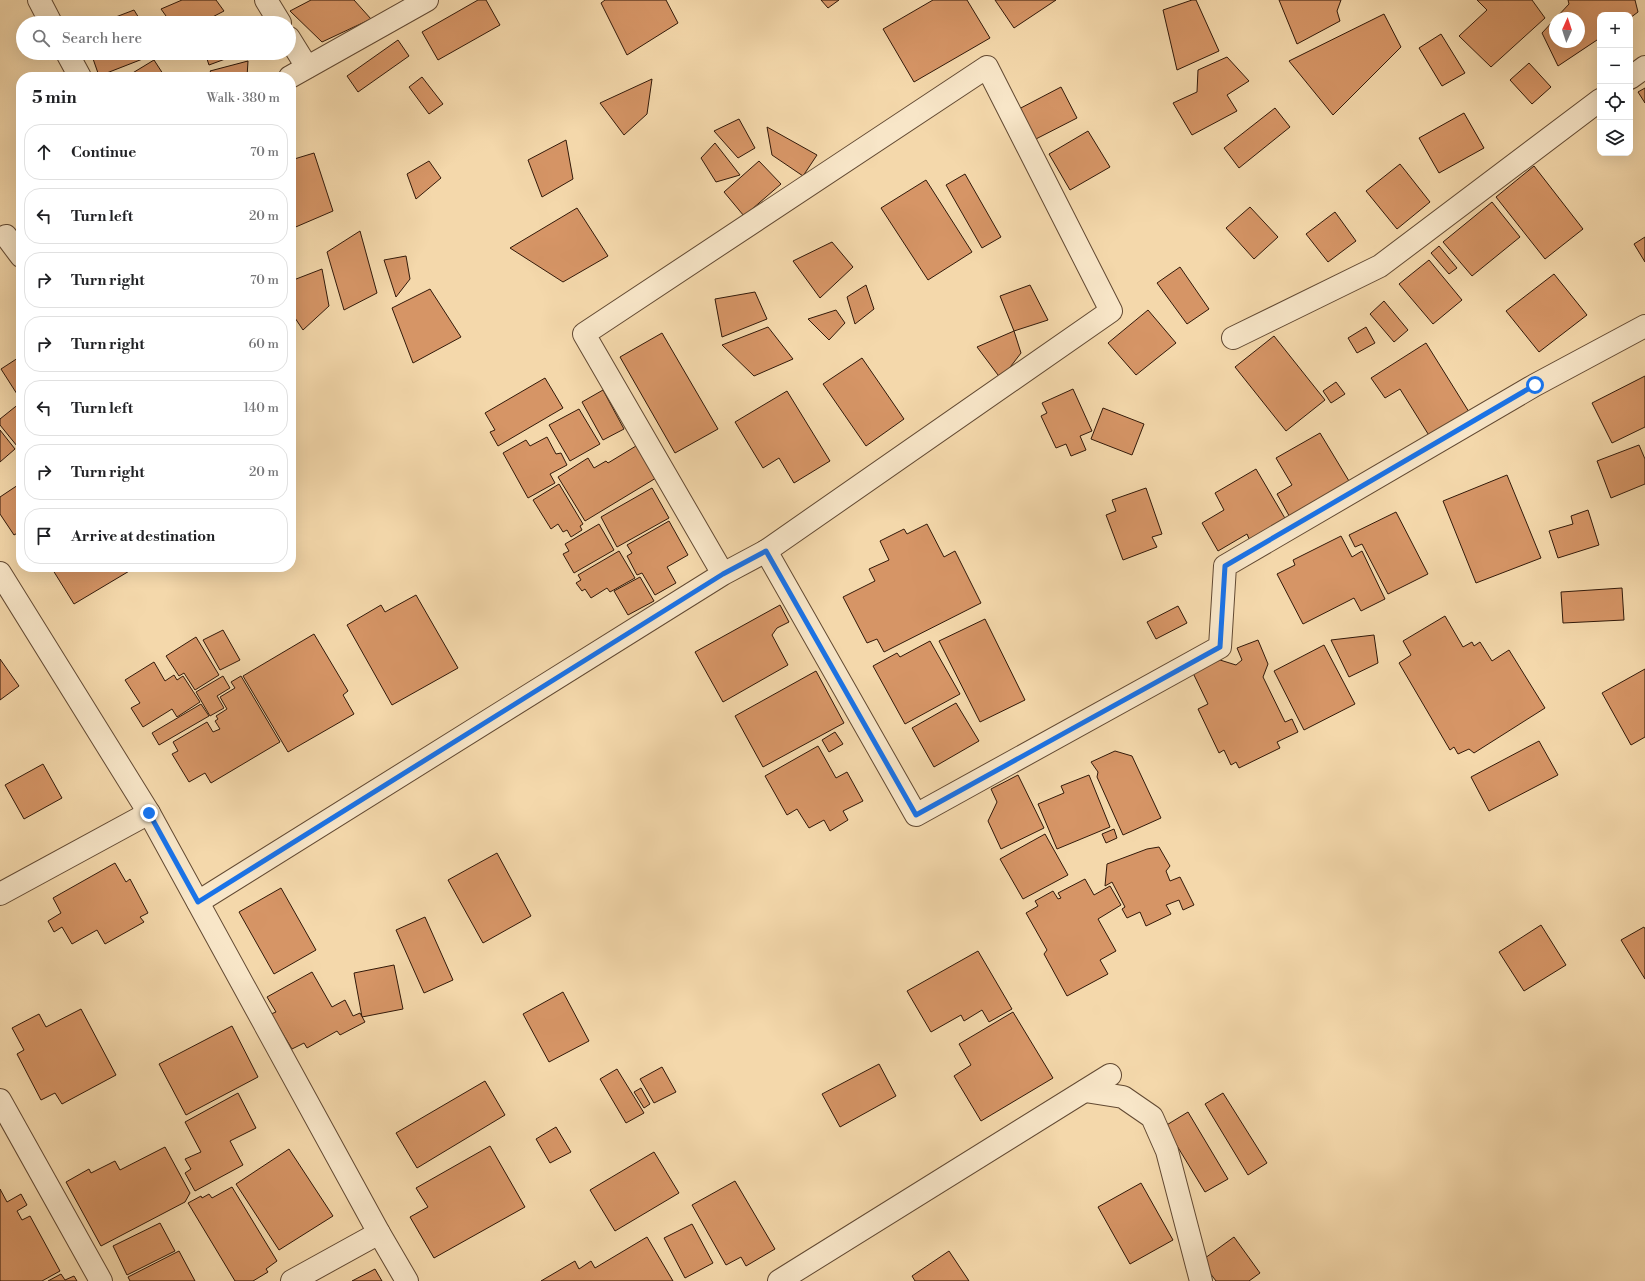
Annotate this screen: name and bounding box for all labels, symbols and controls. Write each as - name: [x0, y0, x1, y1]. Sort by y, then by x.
- north arrow: [1549, 12, 1585, 48]
- map controls: [1597, 12, 1633, 156]
- button: +: [1597, 12, 1633, 48]
- search box: [16, 16, 296, 60]
- icon: search: [30, 27, 52, 49]
- text: Search here: [62, 29, 142, 48]
- button: −: [1597, 48, 1633, 84]
- button: locate: [1597, 84, 1633, 120]
- text: 5 min: [32, 87, 77, 109]
- text: Walk · 380 m: [206, 90, 280, 106]
- button: layers: [1597, 120, 1633, 156]
- icon: ahead: [33, 141, 55, 163]
- text: Continue: [71, 143, 136, 162]
- text: 70 m: [250, 144, 279, 160]
- icon: left: [33, 205, 55, 227]
- text: Turn left: [71, 207, 133, 226]
- text: 20 m: [249, 208, 279, 224]
- icon: right: [33, 269, 55, 291]
- text: Turn right: [71, 271, 145, 290]
- text: 70 m: [250, 272, 279, 288]
- icon: right: [33, 333, 55, 355]
- text: Turn right: [71, 335, 145, 354]
- text: 60 m: [248, 336, 279, 352]
- route start: [1526, 376, 1544, 394]
- icon: left: [33, 397, 55, 419]
- text: Turn left: [71, 399, 133, 418]
- text: 140 m: [243, 400, 279, 416]
- icon: right: [33, 461, 55, 483]
- text: Turn right: [71, 463, 145, 482]
- text: 20 m: [249, 464, 279, 480]
- icon: arrive: [33, 525, 55, 547]
- text: Arrive at destination: [71, 527, 215, 546]
- route end: [140, 804, 158, 822]

